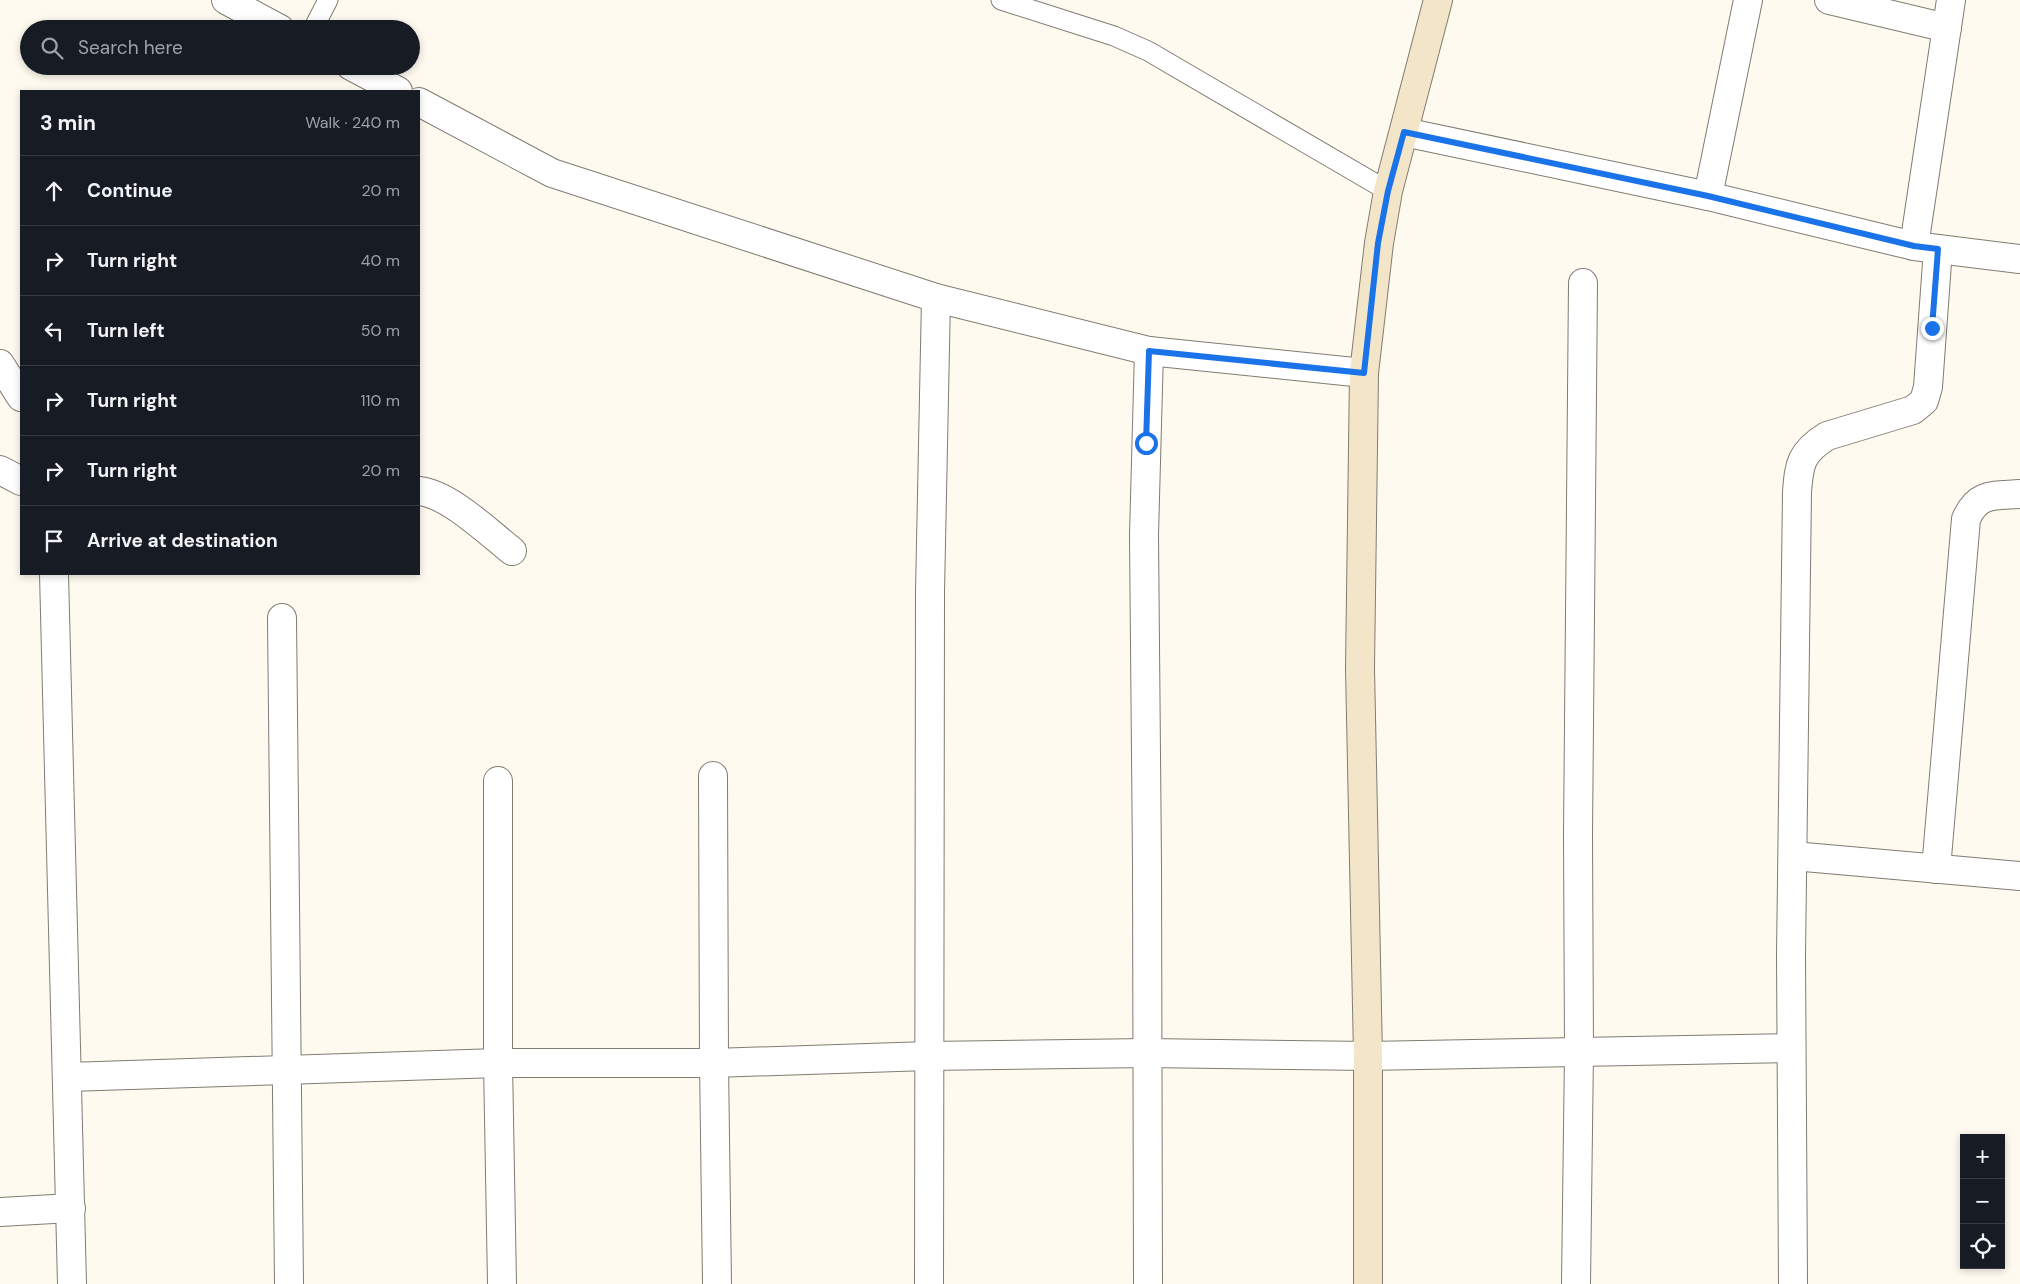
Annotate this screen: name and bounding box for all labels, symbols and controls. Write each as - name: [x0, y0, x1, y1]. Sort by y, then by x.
- search box: [20, 20, 420, 75]
- icon: search: [38, 34, 66, 62]
- text: Search here: [78, 35, 183, 60]
- text: 3 min: [40, 109, 96, 137]
- text: Walk · 240 m: [305, 112, 400, 133]
- icon: ahead: [40, 177, 68, 205]
- text: Continue: [87, 178, 173, 203]
- text: 20 m: [361, 180, 400, 201]
- icon: right: [40, 247, 68, 275]
- text: Turn right: [87, 248, 177, 273]
- text: 40 m: [361, 250, 400, 271]
- icon: left: [40, 317, 68, 345]
- route end: [1921, 317, 1944, 340]
- text: Turn left: [87, 318, 165, 343]
- text: 50 m: [361, 320, 400, 341]
- icon: right: [40, 387, 68, 415]
- text: Turn right: [87, 388, 177, 413]
- text: 110 m: [361, 390, 400, 411]
- route start: [1135, 432, 1158, 455]
- icon: right: [40, 457, 68, 485]
- text: Turn right: [87, 458, 177, 483]
- text: 20 m: [361, 460, 400, 481]
- icon: arrive: [40, 527, 68, 555]
- text: Arrive at destination: [87, 528, 278, 553]
- map controls: [1960, 1134, 2005, 1269]
- button: +: [1960, 1134, 2005, 1179]
- button: −: [1960, 1179, 2005, 1224]
- button: locate: [1960, 1224, 2005, 1269]

